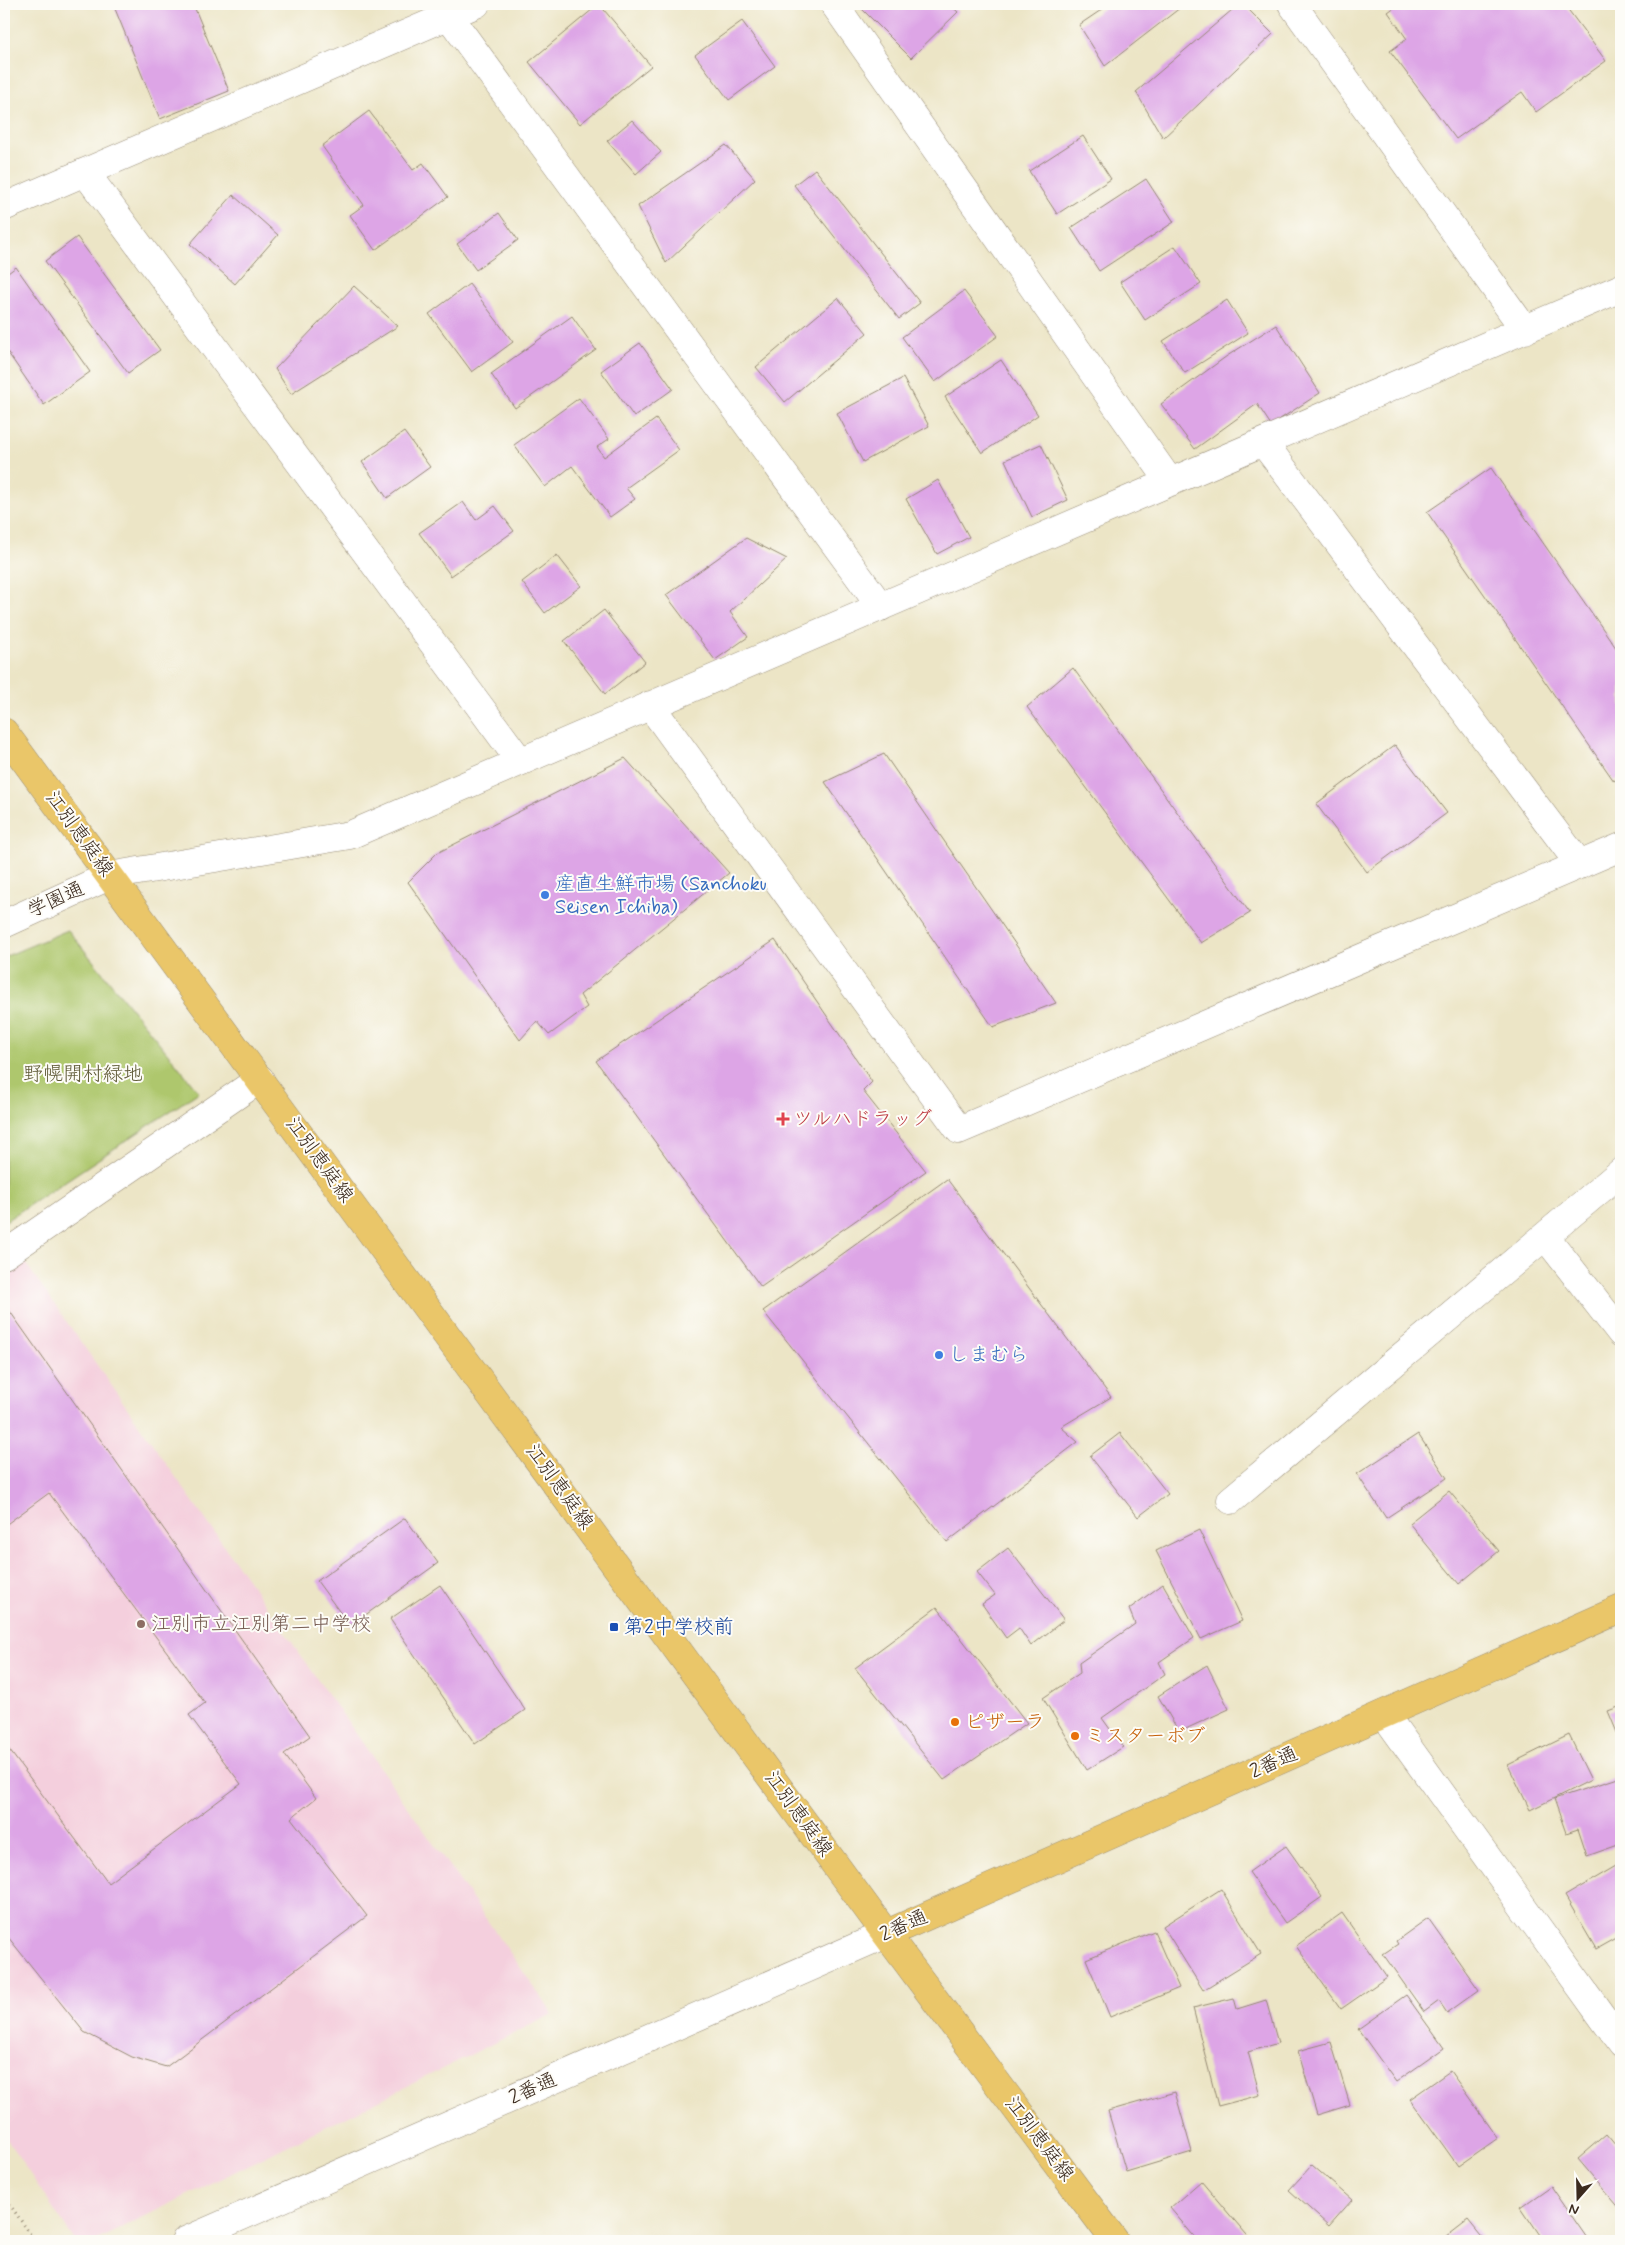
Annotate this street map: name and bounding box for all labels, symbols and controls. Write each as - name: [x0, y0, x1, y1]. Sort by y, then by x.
- street label: 江別恵庭線: [39, 786, 119, 882]
- place label: 産直生鮮市場 (Sanchoku Seisen Ichiba): [555, 871, 767, 921]
- street label: 学園通: [23, 875, 89, 925]
- marker: 産直生鮮市場 (Sanchoku Seisen Ichiba): [539, 889, 551, 901]
- park label: 野幌開村緑地: [23, 1061, 143, 1088]
- place label: ツルハドラッグ: [793, 1106, 932, 1133]
- street label: 江別恵庭線: [279, 1112, 359, 1208]
- marker: ツルハドラッグ: [777, 1113, 789, 1125]
- place label: しまむら: [949, 1342, 1029, 1369]
- marker: しまむら: [933, 1349, 945, 1361]
- street label: 江別恵庭線: [519, 1439, 599, 1535]
- place label: 江別市立江別第二中学校: [151, 1611, 371, 1638]
- place label: 第2中学校前: [624, 1614, 734, 1641]
- marker: 江別市立江別第二中学校: [135, 1618, 147, 1630]
- marker: 第2中学校前: [608, 1621, 620, 1633]
- place label: ピザーラ: [965, 1709, 1045, 1736]
- marker: ピザーラ: [949, 1716, 961, 1728]
- place label: ミスターボブ: [1085, 1723, 1205, 1750]
- marker: ミスターボブ: [1069, 1730, 1081, 1742]
- street label: 2番通: [1246, 1741, 1302, 1785]
- street label: 江別恵庭線: [758, 1766, 838, 1862]
- street label: 2番通: [876, 1904, 932, 1948]
- street label: 2番通: [505, 2067, 561, 2111]
- street label: 江別恵庭線: [998, 2091, 1080, 2187]
- north arrow: [1552, 2172, 1602, 2222]
- text: N: [1566, 2199, 1581, 2219]

